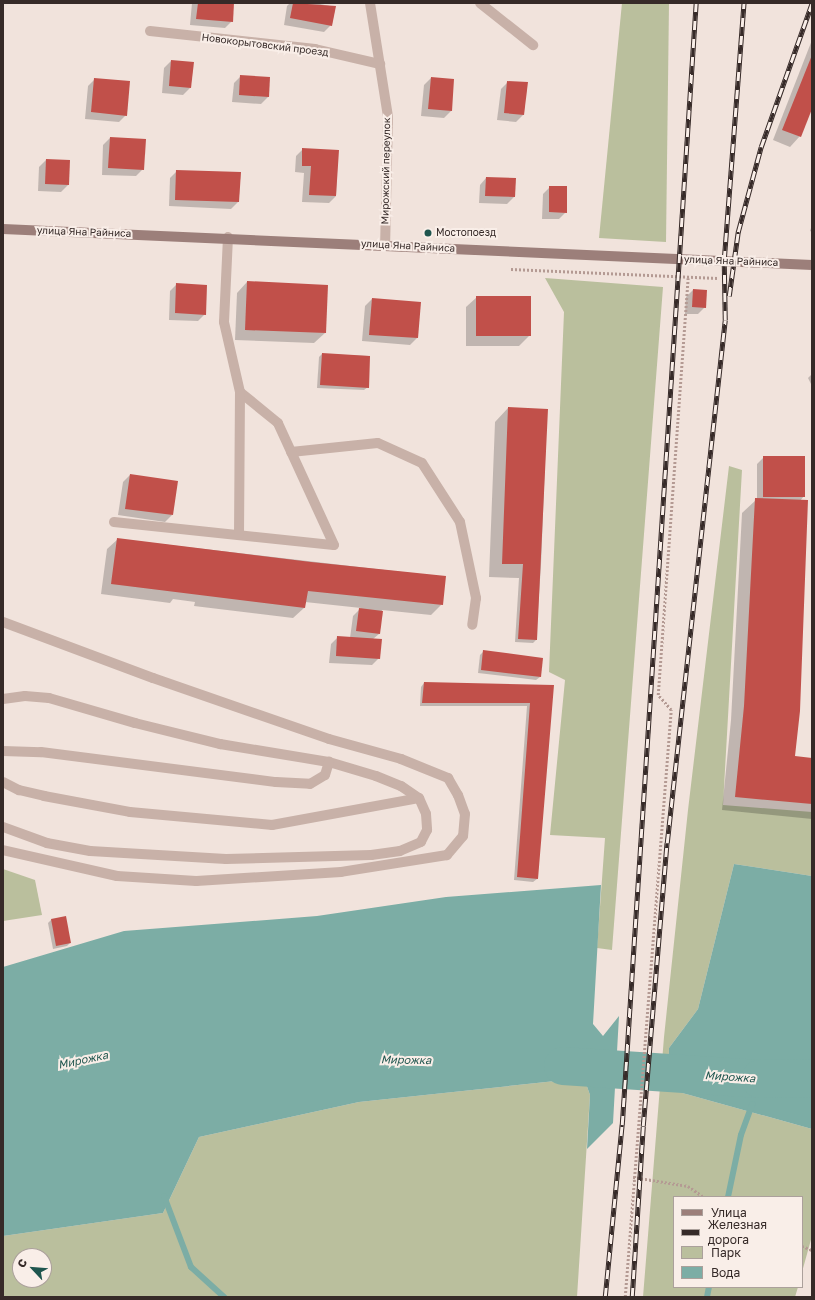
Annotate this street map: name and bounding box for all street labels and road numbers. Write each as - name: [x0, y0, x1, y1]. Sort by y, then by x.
- street label: Новокорытовский проезд: [201, 31, 329, 59]
- street label: Мирожский переулок: [379, 117, 393, 225]
- street label: улица Яна Райниса: [37, 224, 131, 240]
- street label: улица Яна Райниса: [361, 238, 455, 254]
- street label: улица Яна Райниса: [684, 253, 778, 269]

